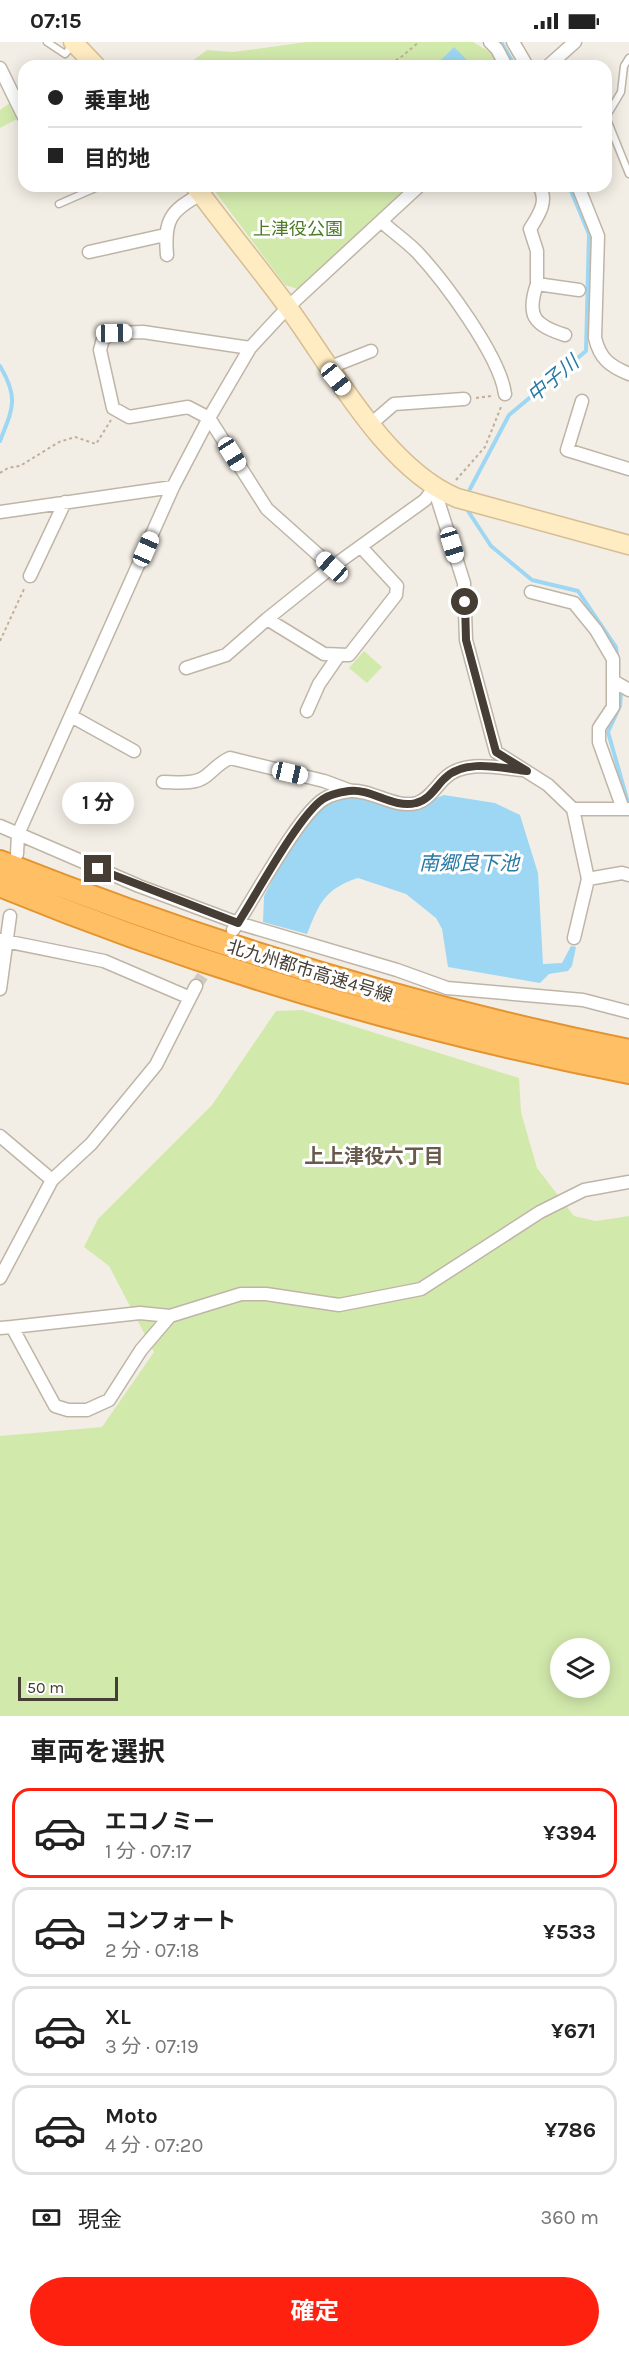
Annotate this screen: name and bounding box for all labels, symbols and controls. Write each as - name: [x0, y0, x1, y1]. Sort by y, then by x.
- text: 07:15: [30, 8, 81, 34]
- text: 乗車地: [84, 88, 150, 114]
- text: 目的地: [84, 146, 150, 172]
- park label: 上津役公園: [253, 218, 343, 240]
- car: [96, 324, 132, 342]
- water label: 中子川: [523, 350, 585, 407]
- car: [318, 359, 354, 399]
- car: [215, 434, 249, 474]
- car: [438, 525, 466, 565]
- car: [130, 529, 162, 569]
- car: [313, 548, 351, 586]
- route start: [451, 588, 478, 615]
- car: [270, 760, 310, 786]
- callout: 1 分: [62, 782, 134, 824]
- text: 1 分: [82, 791, 114, 814]
- water label: 南郷良下池: [419, 852, 521, 875]
- route end: [84, 855, 111, 882]
- street label: 北九州都市高速4号線: [225, 935, 395, 1007]
- district label: 上上津役六丁目: [304, 1145, 444, 1168]
- map controls: [550, 1638, 610, 1698]
- button: layers: [550, 1638, 610, 1698]
- scale bar: [18, 1674, 118, 1702]
- text: 50 m: [27, 1678, 64, 1697]
- text: 車両を選択: [30, 1736, 165, 1768]
- icon: car: [33, 1806, 87, 1860]
- text: エコノミー: [105, 1809, 215, 1835]
- text: ¥394: [543, 1820, 596, 1846]
- text: 1 分 · 07:17: [105, 1840, 191, 1863]
- icon: car: [33, 1905, 87, 1959]
- text: コンフォート: [105, 1908, 236, 1934]
- text: ¥533: [543, 1919, 596, 1945]
- text: 2 分 · 07:18: [105, 1939, 199, 1962]
- icon: car: [33, 2004, 87, 2058]
- text: XL: [105, 2004, 131, 2030]
- text: ¥671: [551, 2018, 596, 2044]
- text: 3 分 · 07:19: [105, 2035, 199, 2058]
- icon: car: [33, 2103, 87, 2157]
- text: Moto: [105, 2103, 158, 2129]
- text: ¥786: [545, 2117, 596, 2143]
- text: 4 分 · 07:20: [105, 2134, 203, 2157]
- icon: cash: [30, 2201, 63, 2234]
- text: 360 m: [540, 2206, 599, 2229]
- text: 現金: [78, 2207, 122, 2233]
- button: 確定: [30, 2277, 599, 2346]

